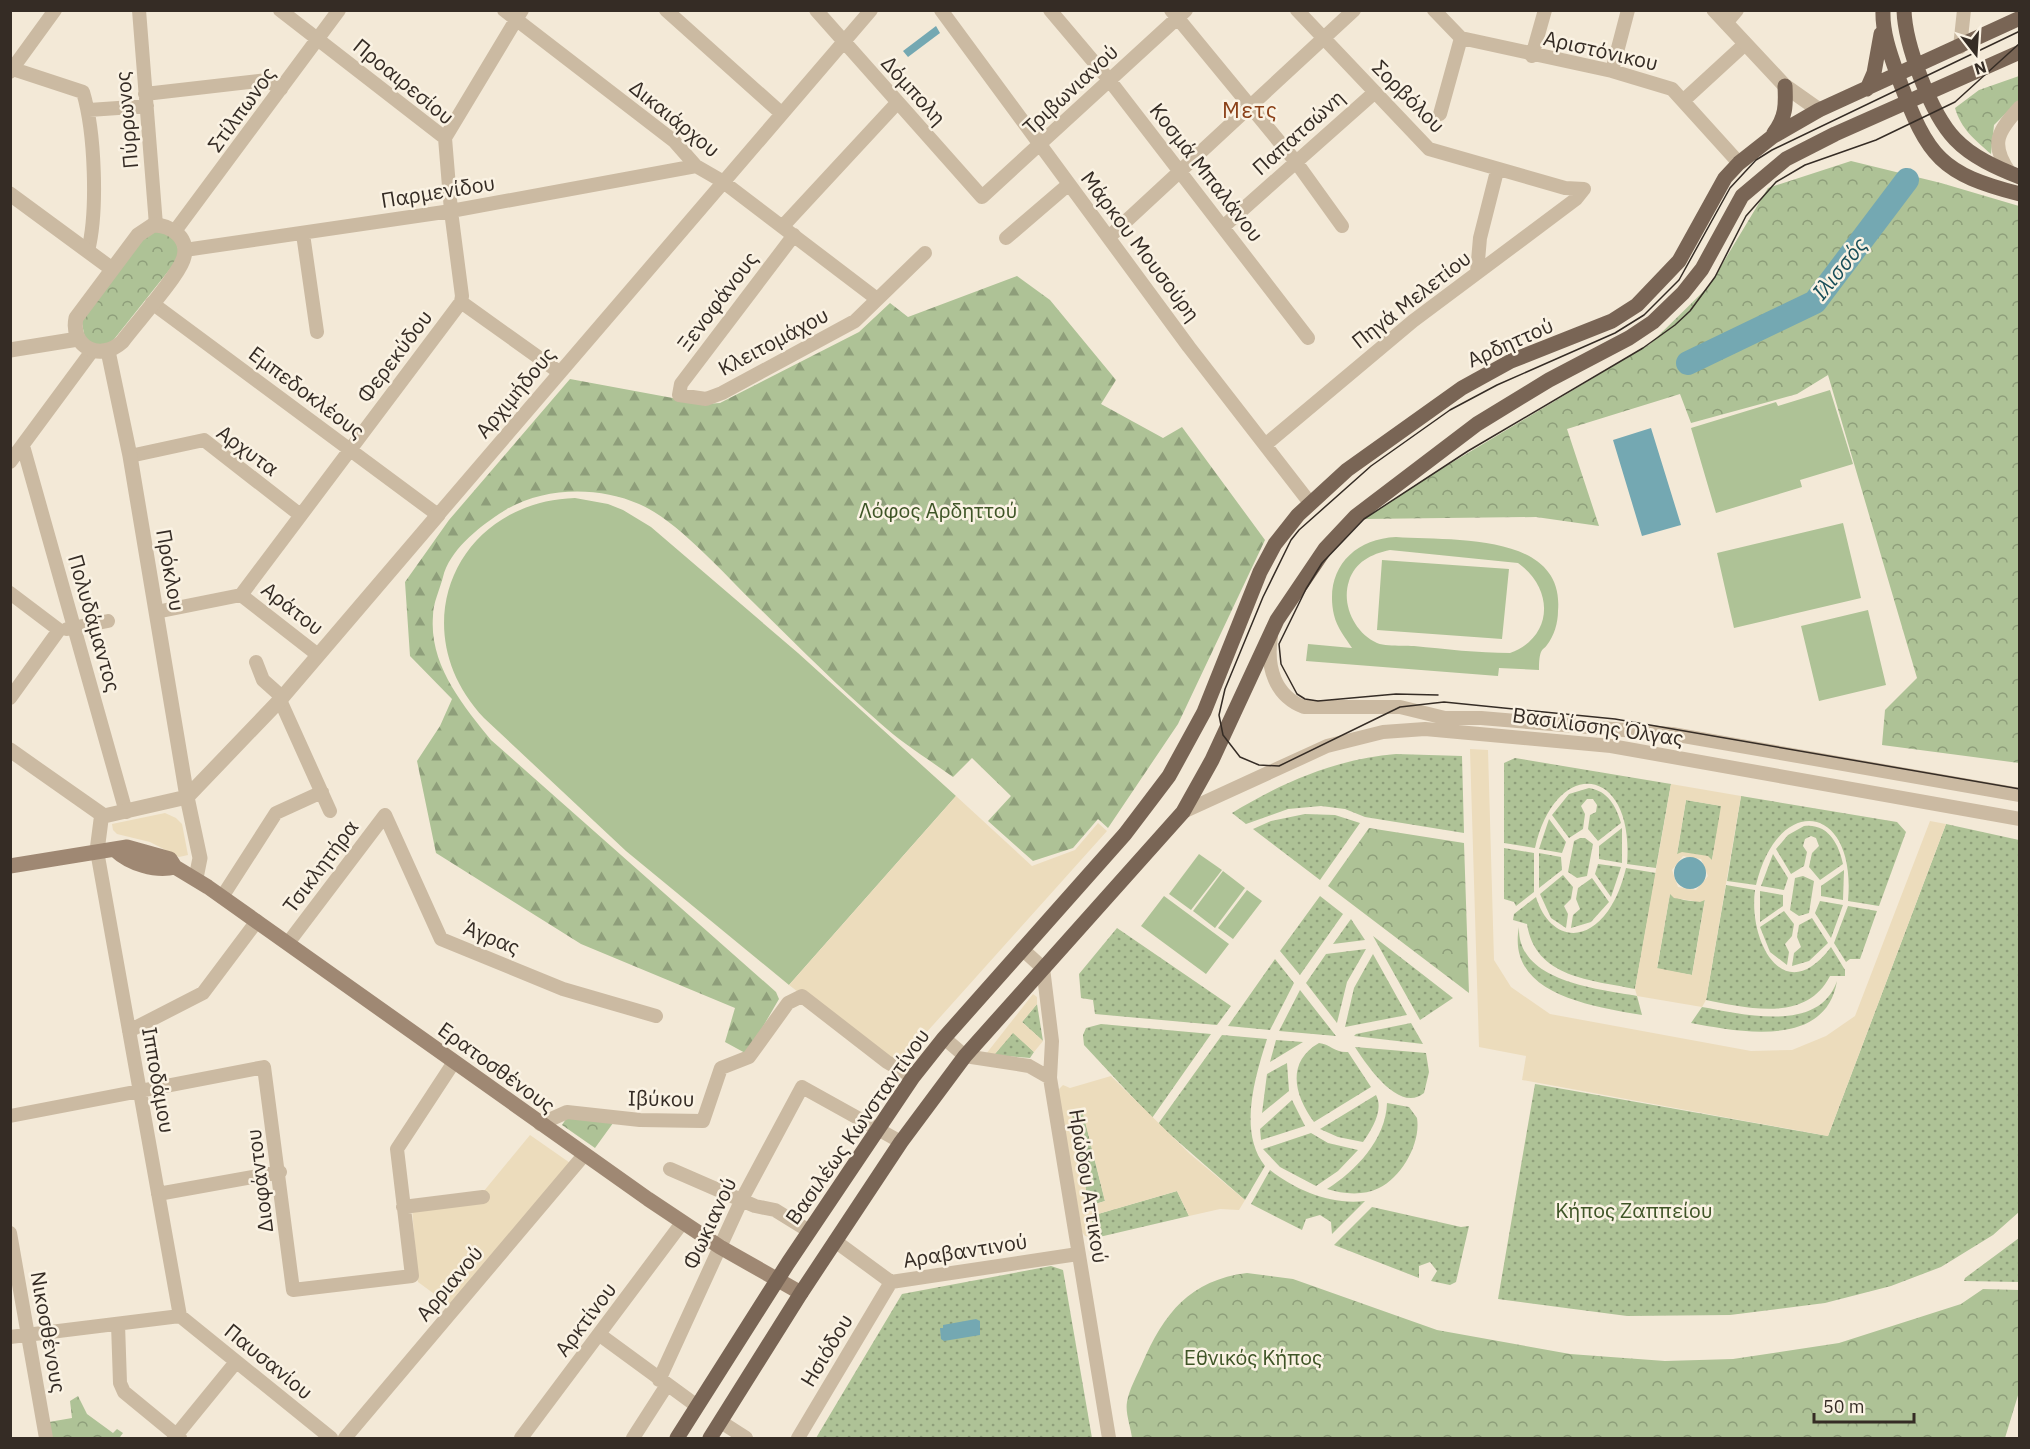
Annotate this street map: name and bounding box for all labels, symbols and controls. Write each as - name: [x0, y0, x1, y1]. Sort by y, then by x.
- street label: Αριστόνικου: [1541, 23, 1661, 77]
- north arrow: [1946, 24, 2006, 84]
- street label: Προαιρεσίου: [348, 32, 460, 130]
- street label: Τριβωνιανού: [1016, 38, 1124, 140]
- street label: Δόμπολη: [875, 49, 953, 131]
- street label: Σορβόλου: [1366, 53, 1452, 139]
- text: N: [1972, 57, 1989, 80]
- street label: Στίλπωνος: [201, 61, 281, 157]
- street label: Πύρρωνος: [108, 70, 144, 170]
- street label: Δικαιάρχου: [624, 73, 726, 163]
- street label: Παπατσώνη: [1246, 83, 1350, 181]
- district label: Μετς: [1222, 95, 1278, 124]
- street label: Κοσμά Μπαλάνου: [1144, 97, 1270, 247]
- street label: Μάρκου Μουσούρη: [1075, 165, 1207, 327]
- street label: Παρμενίδου: [379, 168, 497, 214]
- water label: Ιλισσός: [1805, 230, 1874, 305]
- street label: Πηγά Μελετίου: [1346, 244, 1476, 354]
- street label: Ξενοφάνους: [670, 245, 764, 357]
- street label: Κλειτομάχου: [713, 300, 833, 382]
- street label: Φερεκύδου: [350, 304, 438, 408]
- street label: Αρδηττού: [1462, 311, 1558, 373]
- street label: Εμπεδοκλέους: [243, 339, 371, 445]
- street label: Αρχιμήδους: [469, 340, 561, 444]
- street label: Αρχυτα: [211, 418, 285, 482]
- park label: Λόφος Αρδηττού: [859, 496, 1017, 524]
- street label: Πρόκλου: [150, 527, 192, 613]
- street label: Πολυδάμαντος: [62, 551, 128, 695]
- street label: Αράτου: [256, 575, 330, 641]
- street label: Βασιλίσσης Όλγας: [1511, 700, 1685, 752]
- street label: Τσικλητήρα: [276, 814, 364, 918]
- street label: Άγρας: [460, 913, 524, 961]
- street label: Ερατοσθένους: [433, 1015, 561, 1119]
- street label: Βασιλέως Κωνσταντίνου: [779, 1022, 935, 1230]
- street label: Ιπποδάμου: [136, 1025, 182, 1135]
- street label: Ιβύκου: [627, 1083, 695, 1113]
- street label: Ηρώδου Αττικού: [1063, 1107, 1115, 1265]
- street label: Διοφάντου: [239, 1127, 279, 1235]
- street label: Φωκιανού: [676, 1172, 742, 1274]
- park label: Κήπος Ζαππείου: [1555, 1196, 1713, 1224]
- street label: Αραβαντινού: [901, 1226, 1029, 1274]
- street label: Αρριανού: [409, 1239, 489, 1327]
- street label: Νικοσθένους: [25, 1269, 73, 1395]
- street label: Αρκτίνου: [548, 1276, 622, 1362]
- street label: Ησιόδου: [793, 1308, 859, 1392]
- street label: Παυσανίου: [219, 1317, 319, 1405]
- park label: Εθνικός Κήπος: [1184, 1343, 1322, 1371]
- scale bar: [1814, 1386, 1914, 1424]
- text: 50 m: [1823, 1395, 1865, 1418]

